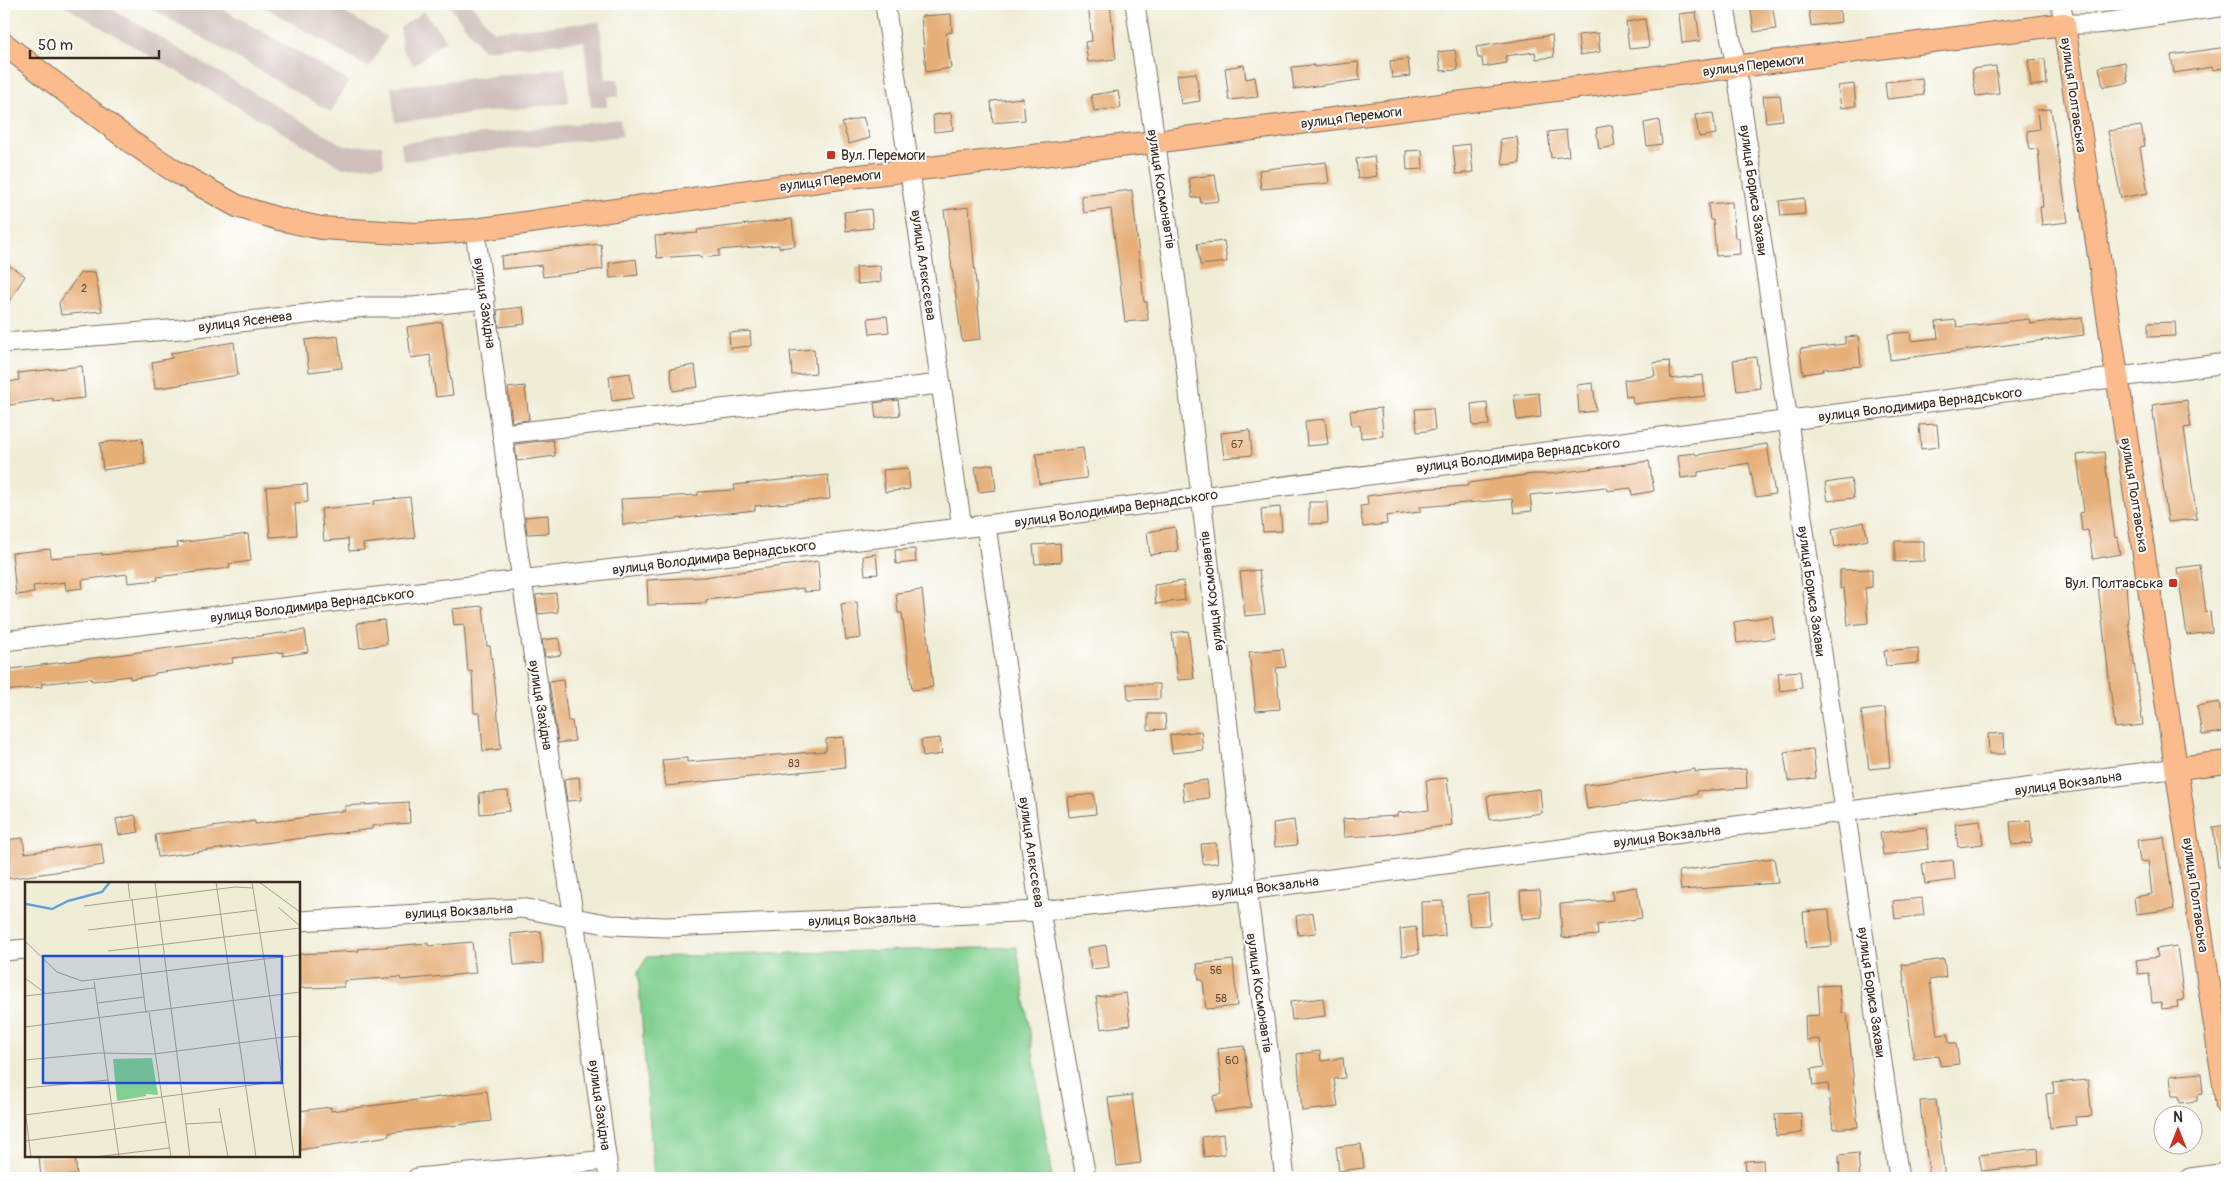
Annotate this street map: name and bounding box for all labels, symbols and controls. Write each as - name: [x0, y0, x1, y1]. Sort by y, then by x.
- scale bar: [30, 28, 159, 60]
- text: 50 m: [38, 36, 73, 55]
- street label: вулиця Полтавська: [2057, 37, 2090, 154]
- street label: вулиця Перемоги: [1702, 51, 1804, 80]
- street label: вулиця Перемоги: [1300, 103, 1402, 132]
- street label: вулиця Бориса Захави: [1736, 124, 1771, 257]
- street label: вулиця Космонавтів: [1144, 128, 1179, 250]
- place label: Вул. Перемоги: [841, 147, 925, 164]
- marker: Вул. Перемоги: [825, 149, 837, 161]
- street label: вулиця Перемоги: [779, 166, 881, 195]
- street label: вулиця Алєксєєва: [907, 209, 940, 322]
- street label: вулиця Західна: [470, 257, 499, 349]
- house number: 2: [81, 282, 87, 295]
- street label: вулиця Ясенева: [197, 307, 293, 336]
- street label: вулиця Володимира Вернадського: [1817, 383, 2023, 425]
- street label: вулиця Володимира Вернадського: [1415, 434, 1621, 476]
- street label: вулиця Полтавська: [2117, 437, 2152, 554]
- house number: 67: [1231, 438, 1243, 451]
- street label: вулиця Володимира Вернадського: [1013, 486, 1219, 531]
- street label: вулиця Бориса Захави: [1794, 525, 1829, 658]
- street label: вулиця Космонавтів: [1196, 530, 1227, 652]
- street label: вулиця Володимира Вернадського: [611, 536, 817, 578]
- place label: Вул. Полтавська: [2065, 575, 2163, 592]
- marker: Вул. Полтавська: [2167, 577, 2179, 589]
- street label: вулиця Володимира Вернадського: [209, 584, 415, 626]
- street label: вулиця Західна: [525, 659, 556, 751]
- house number: 83: [788, 757, 800, 770]
- street label: вулиця Вокзальна: [2013, 768, 2123, 799]
- street label: вулиця Алєксєєва: [1015, 796, 1048, 909]
- street label: вулиця Вокзальна: [1612, 821, 1722, 852]
- street label: вулиця Полтавська: [2179, 837, 2212, 954]
- street label: вулиця Вокзальна: [1210, 872, 1320, 903]
- inset map: [25, 882, 300, 1157]
- street label: вулиця Вокзальна: [405, 900, 513, 923]
- street label: вулиця Вокзальна: [808, 909, 916, 930]
- street label: вулиця Бориса Захави: [1854, 926, 1889, 1059]
- street label: вулиця Космонавтів: [1243, 932, 1276, 1054]
- house number: 56: [1210, 964, 1222, 977]
- house number: 58: [1215, 992, 1227, 1005]
- house number: 60: [1225, 1054, 1239, 1067]
- street label: вулиця Західна: [585, 1059, 614, 1151]
- north arrow: [2154, 1104, 2204, 1154]
- text: N: [2173, 1109, 2183, 1126]

